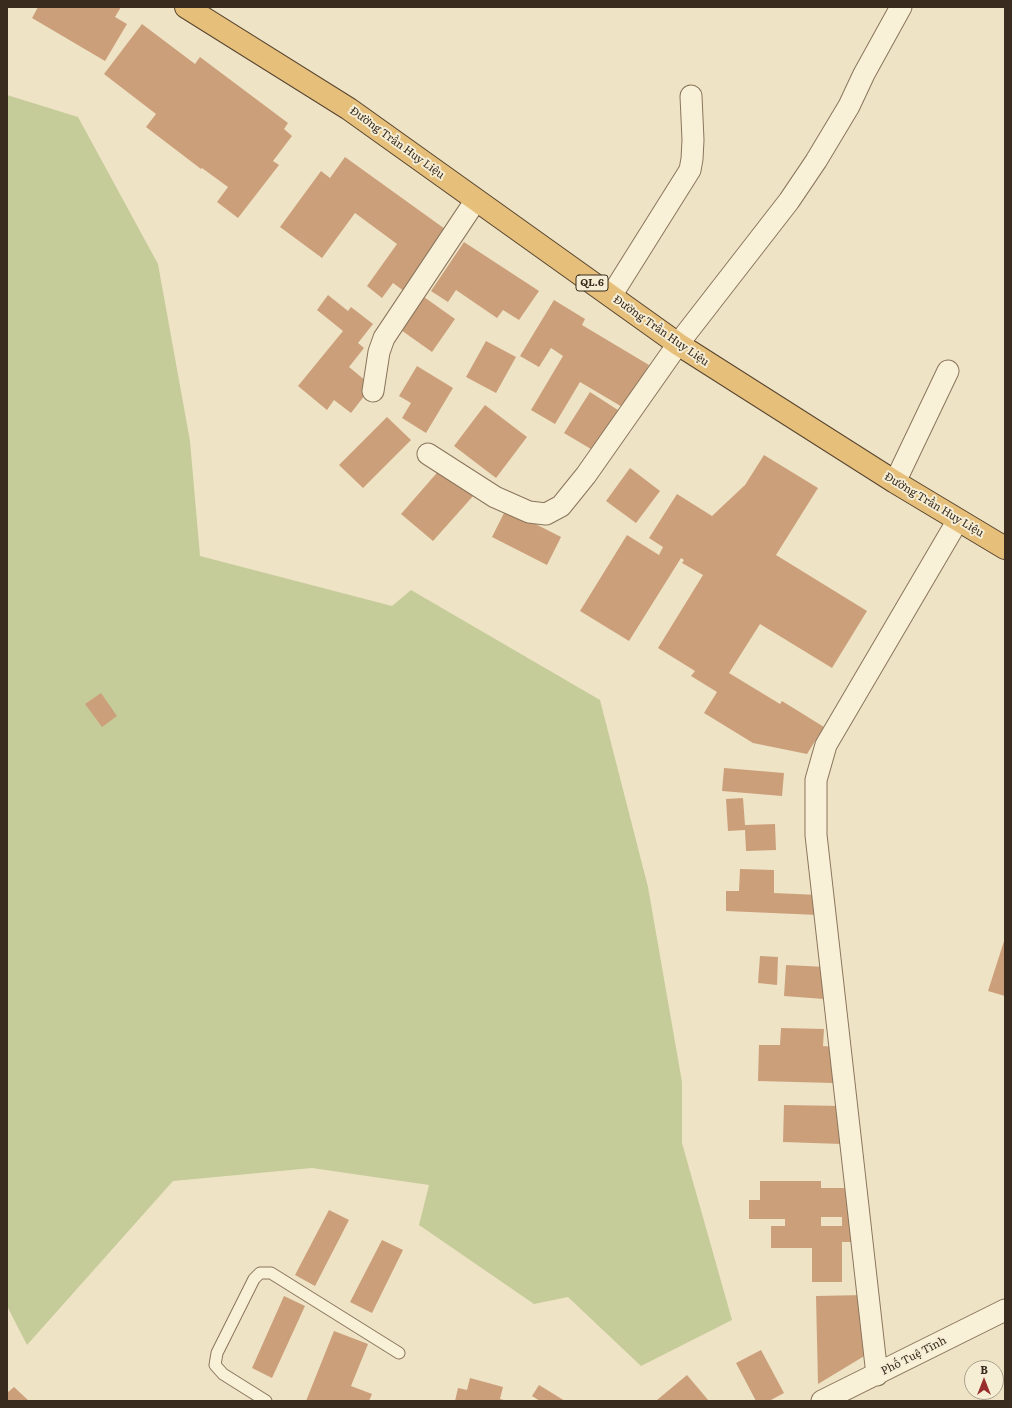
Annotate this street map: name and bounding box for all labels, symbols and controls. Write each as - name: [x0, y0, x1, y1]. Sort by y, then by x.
- street label: Đường Trần Huy Liệu: [347, 104, 447, 182]
- road number: QL.6: [576, 275, 608, 291]
- street label: Đường Trần Huy Liệu: [611, 293, 711, 369]
- street label: Đường Trần Huy Liệu: [882, 470, 986, 540]
- street label: Phố Tuệ Tĩnh: [879, 1334, 949, 1378]
- north arrow: [964, 1360, 1004, 1400]
- text: B: [980, 1361, 988, 1377]

